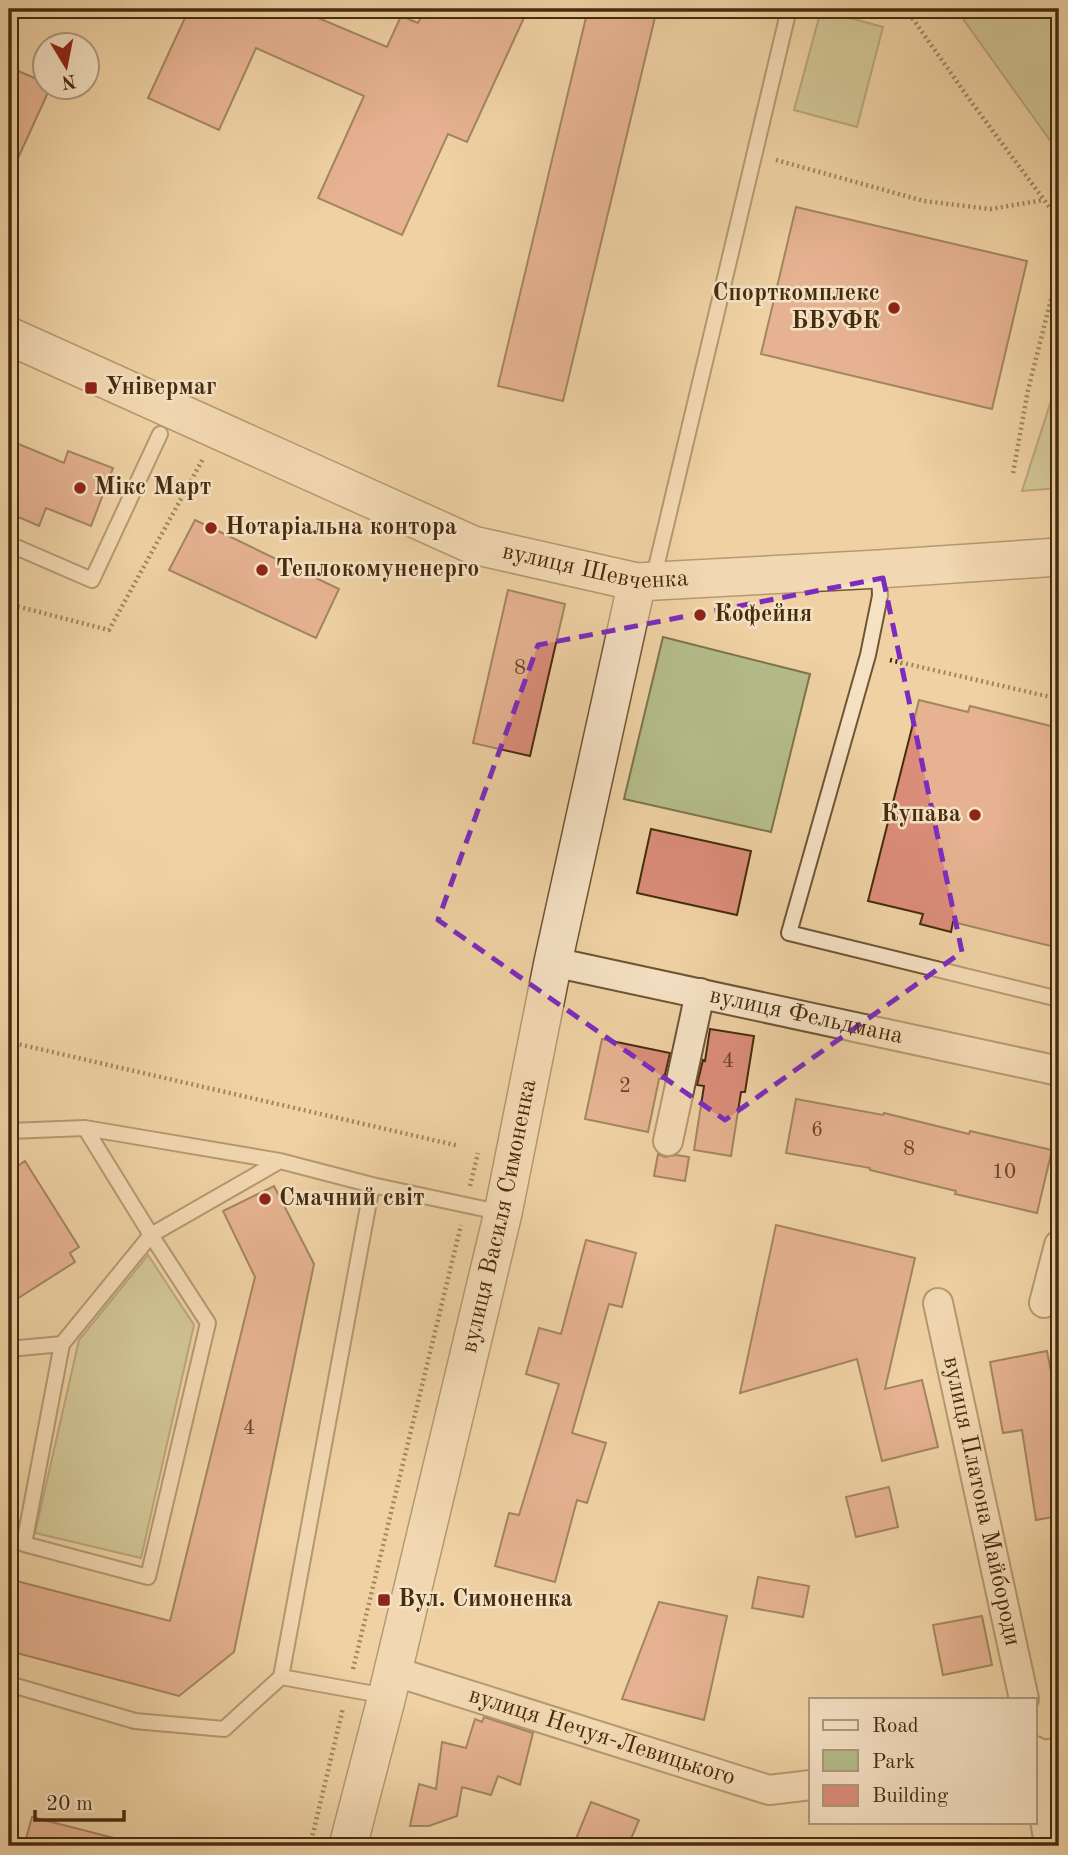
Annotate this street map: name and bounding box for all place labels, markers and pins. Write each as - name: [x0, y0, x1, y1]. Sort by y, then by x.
- place label: Спорткомплекс БВУФК: [712, 282, 880, 334]
- marker: Спорткомплекс БВУФК: [886, 300, 902, 316]
- place label: Універмаг: [105, 376, 217, 400]
- marker: Універмаг: [83, 380, 99, 396]
- place label: Мікс Март: [94, 476, 211, 500]
- marker: Мікс Март: [72, 480, 88, 496]
- place label: Нотаріальна контора: [225, 516, 457, 540]
- marker: Нотаріальна контора: [203, 520, 219, 536]
- place label: Теплокомуненерго: [276, 558, 479, 582]
- marker: Теплокомуненерго: [254, 562, 270, 578]
- place label: Кофейня: [714, 603, 812, 627]
- marker: Кофейня: [692, 607, 708, 623]
- place label: Купава: [881, 803, 961, 827]
- marker: Купава: [967, 807, 983, 823]
- place label: Смачний світ: [279, 1187, 425, 1211]
- marker: Смачний світ: [257, 1191, 273, 1207]
- place label: Вул. Симоненка: [398, 1588, 573, 1612]
- marker: Вул. Симоненка: [376, 1592, 392, 1608]

